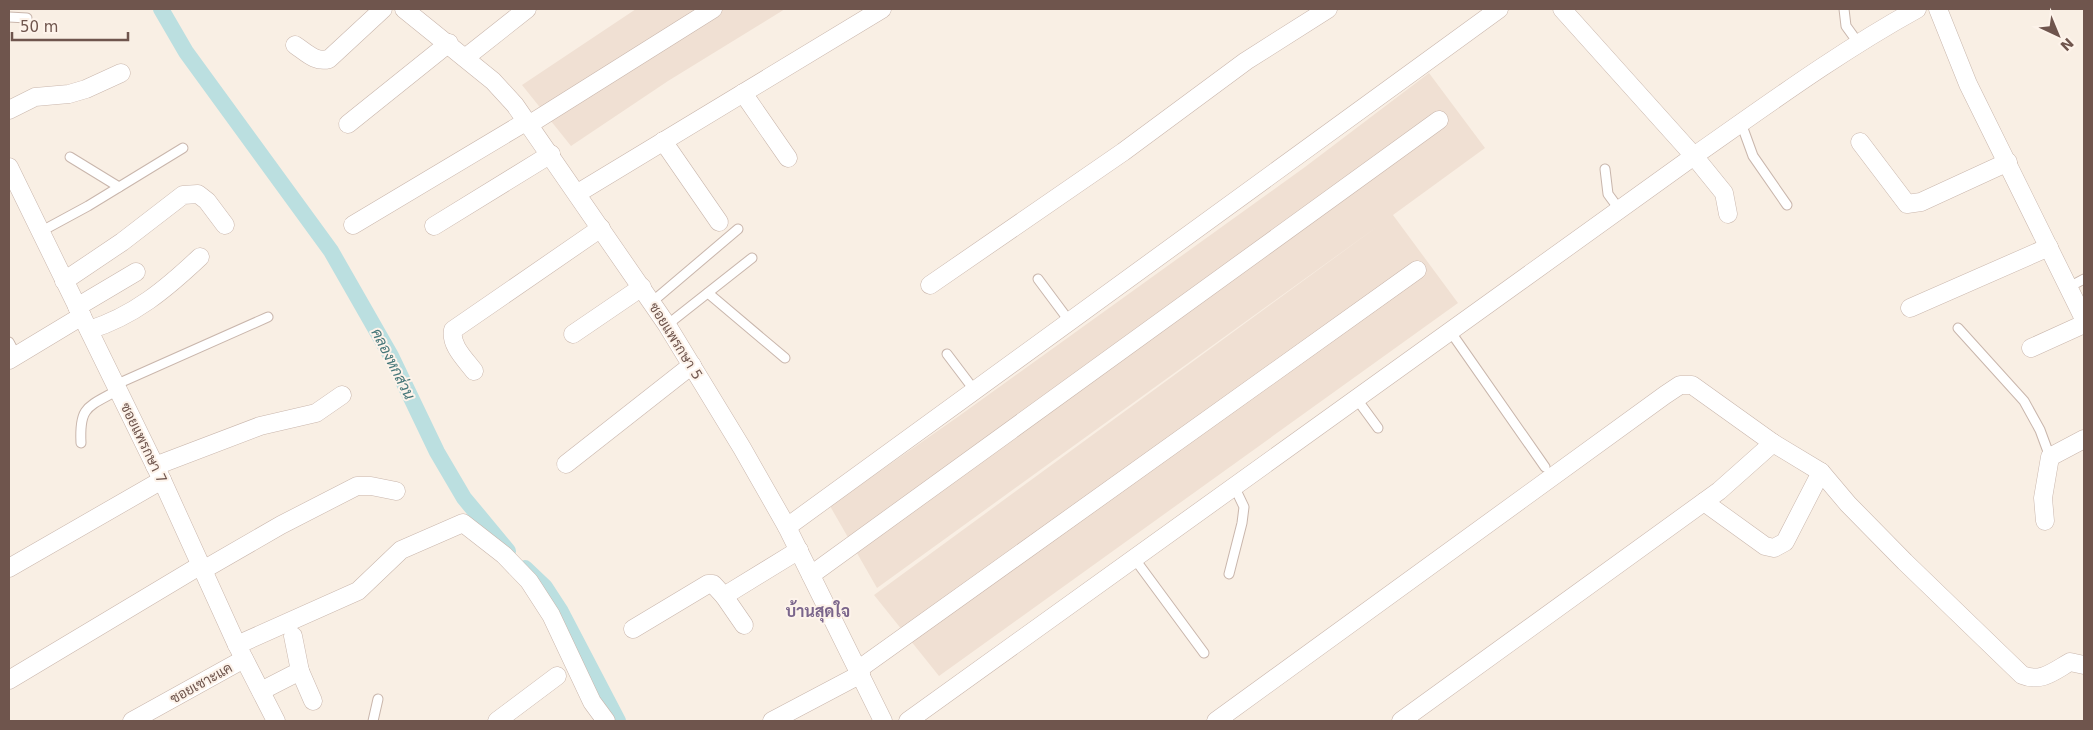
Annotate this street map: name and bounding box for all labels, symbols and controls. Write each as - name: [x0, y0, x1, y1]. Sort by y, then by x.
- scale bar: [12, 10, 129, 42]
- north arrow: [2033, 10, 2083, 60]
- text: 50 m: [20, 18, 58, 36]
- text: N: [2057, 35, 2077, 54]
- street label: ซอยแพรกษา 5: [646, 300, 706, 382]
- water label: คลองหกส่วน: [367, 325, 420, 403]
- street label: ซอยแพรกษา 7: [118, 400, 170, 486]
- district label: บ้านสุดใจ: [786, 600, 850, 623]
- street label: ซอยเซาะแค: [167, 659, 235, 707]

